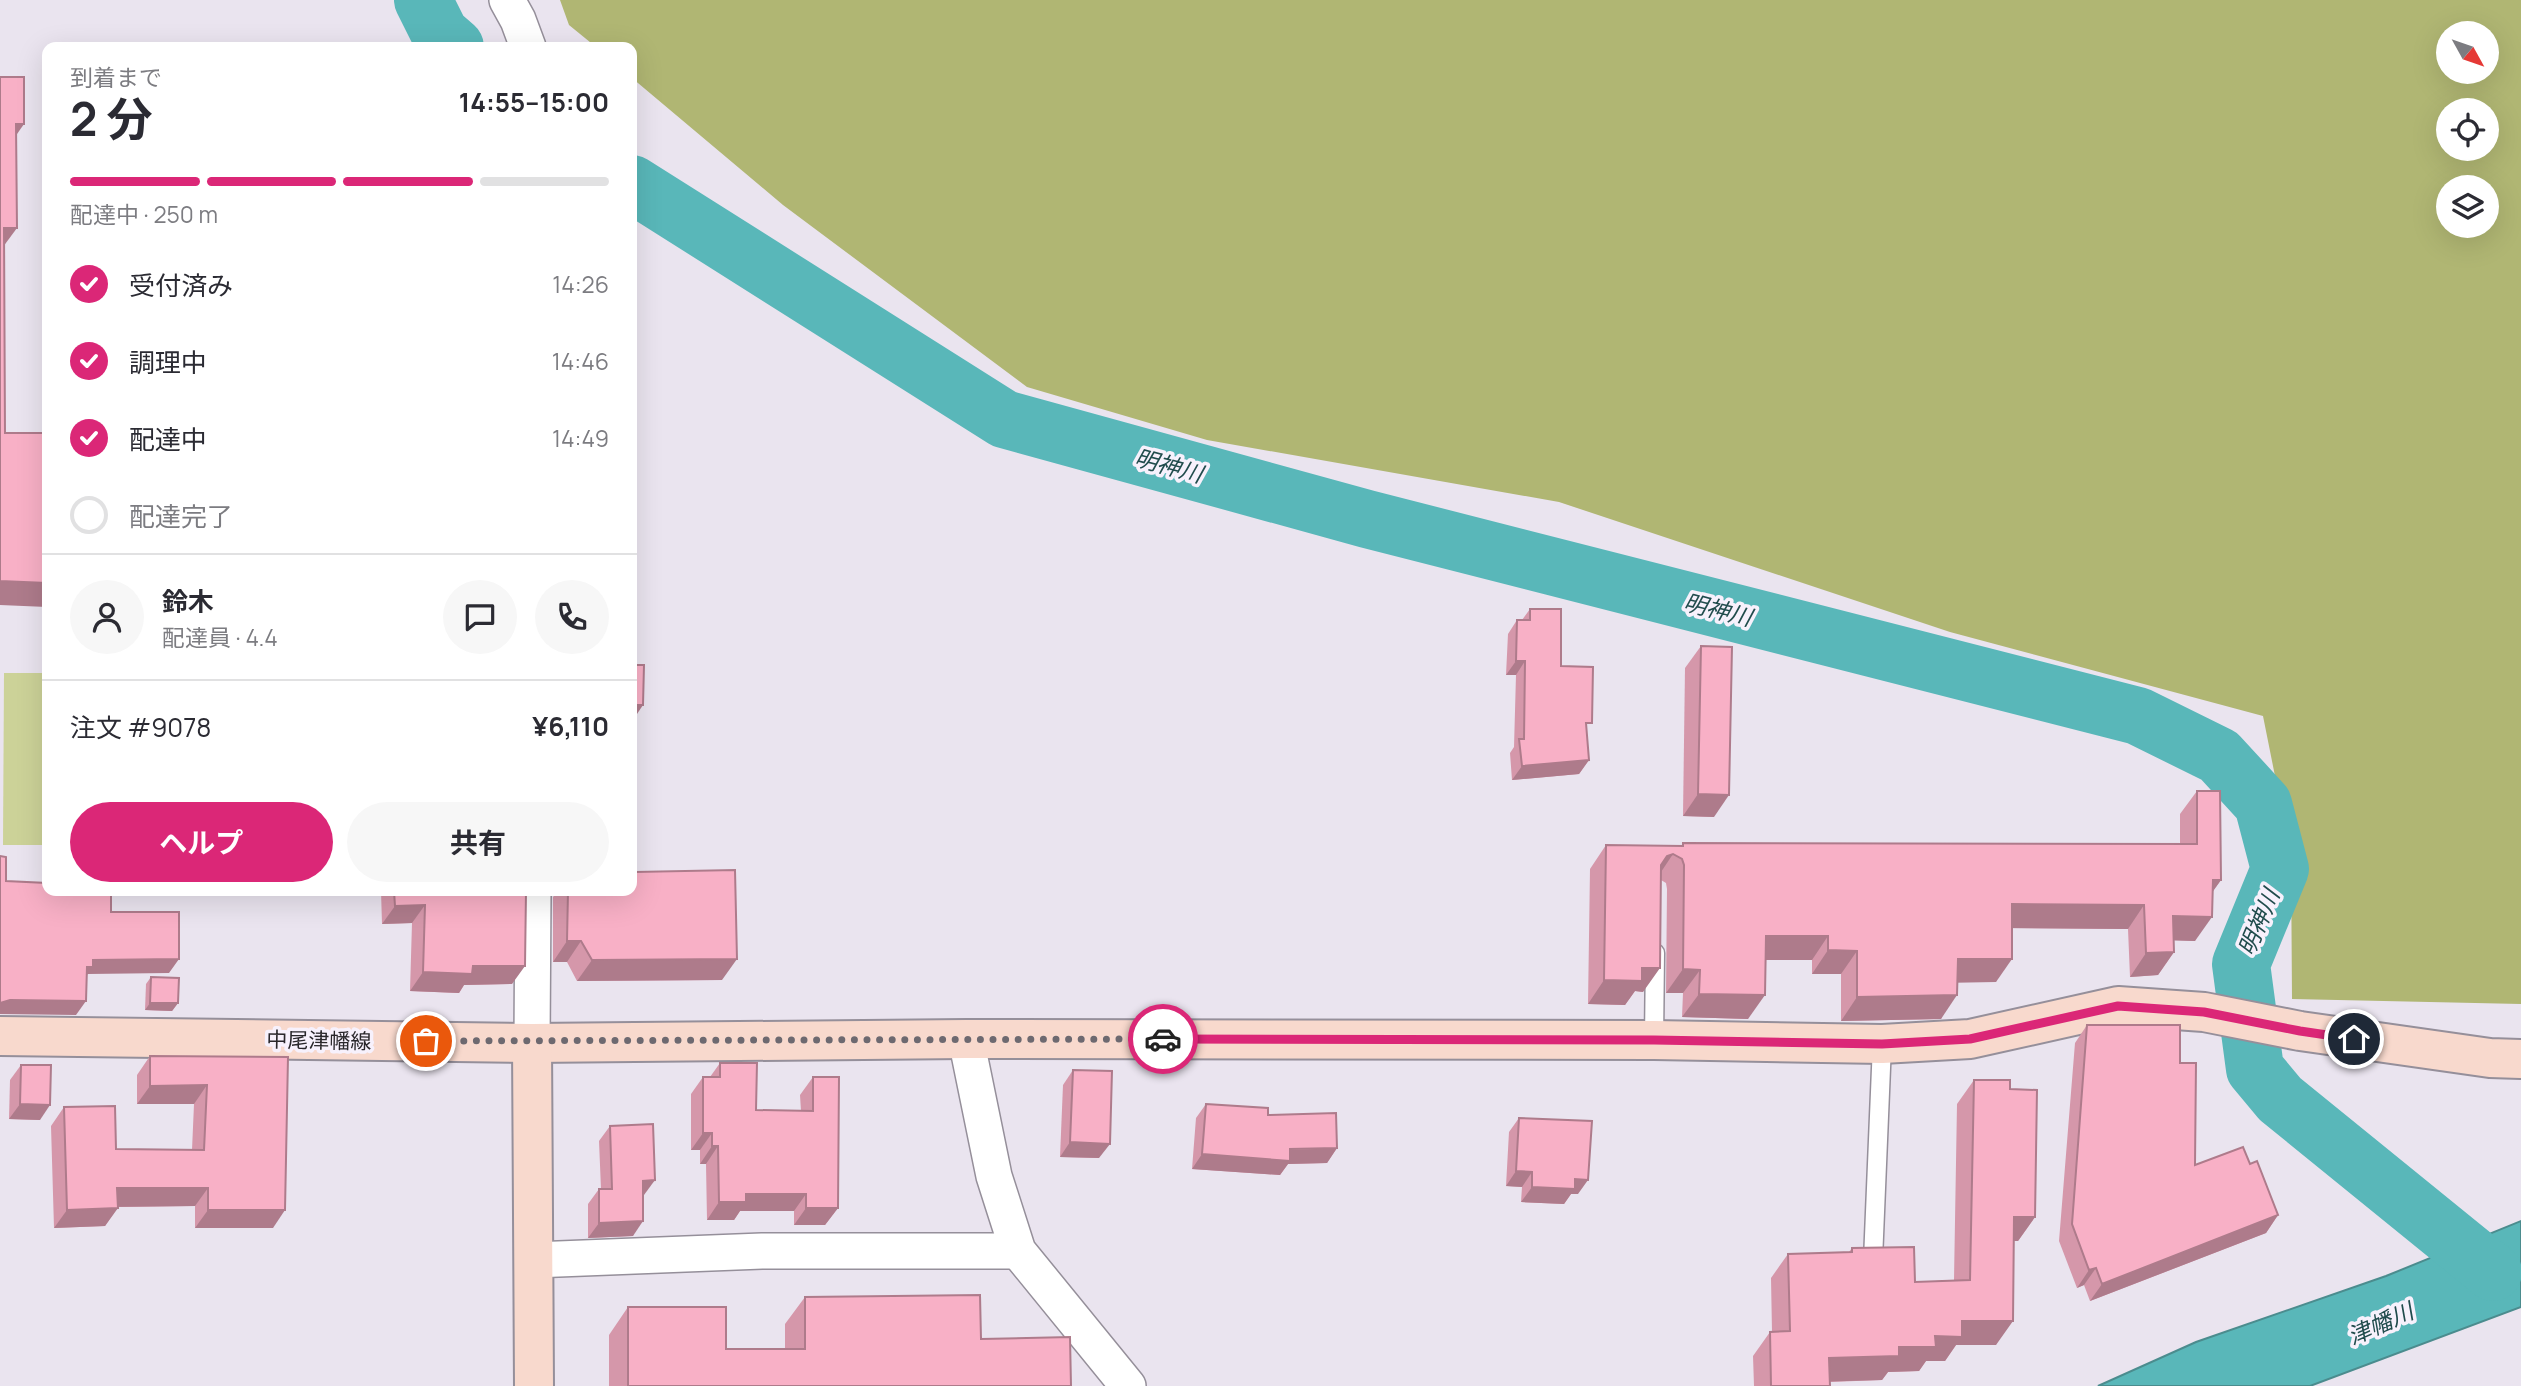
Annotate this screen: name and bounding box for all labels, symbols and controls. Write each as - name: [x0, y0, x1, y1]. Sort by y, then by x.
- north arrow: [2436, 21, 2499, 84]
- map controls: [2436, 21, 2499, 238]
- text: 到着まで: [70, 61, 162, 93]
- text: 14:55–15:00: [459, 84, 609, 120]
- text: 2 分: [70, 87, 153, 150]
- button: locate: [2436, 98, 2499, 161]
- button: layers: [2436, 175, 2499, 238]
- text: 配達中 · 250 m: [70, 198, 218, 230]
- icon: check: [70, 265, 108, 303]
- text: 受付済み: [129, 267, 233, 303]
- text: 14:26: [552, 268, 609, 300]
- icon: check: [70, 342, 108, 380]
- text: 調理中: [129, 344, 207, 380]
- text: 14:46: [552, 345, 609, 377]
- icon: check: [70, 419, 108, 457]
- text: 配達中: [129, 421, 207, 457]
- text: 14:49: [552, 422, 609, 454]
- water label: 明神川: [1132, 441, 1209, 490]
- text: 配達完了: [129, 498, 233, 534]
- button: person: [70, 580, 144, 654]
- button: chat: [443, 580, 517, 654]
- button: phone: [535, 580, 609, 654]
- text: 鈴木: [162, 583, 214, 619]
- water label: 明神川: [1681, 585, 1758, 634]
- text: 配達員 · 4.4: [162, 621, 278, 653]
- text: ¥6,110: [532, 708, 609, 744]
- text: 注文 #9078: [70, 709, 211, 745]
- button: ヘルプ: [70, 802, 333, 882]
- button: 共有: [347, 802, 609, 882]
- water label: 明神川: [2230, 881, 2287, 960]
- courier: [1128, 1004, 1198, 1074]
- pin: [2324, 1009, 2384, 1069]
- pin: [396, 1011, 456, 1071]
- icon: car: [1144, 1020, 1182, 1058]
- icon: home: [2335, 1020, 2373, 1058]
- icon: bag: [407, 1022, 445, 1060]
- street label: 中尾津幡線: [266, 1025, 372, 1055]
- water label: 津幡川: [2342, 1293, 2421, 1352]

